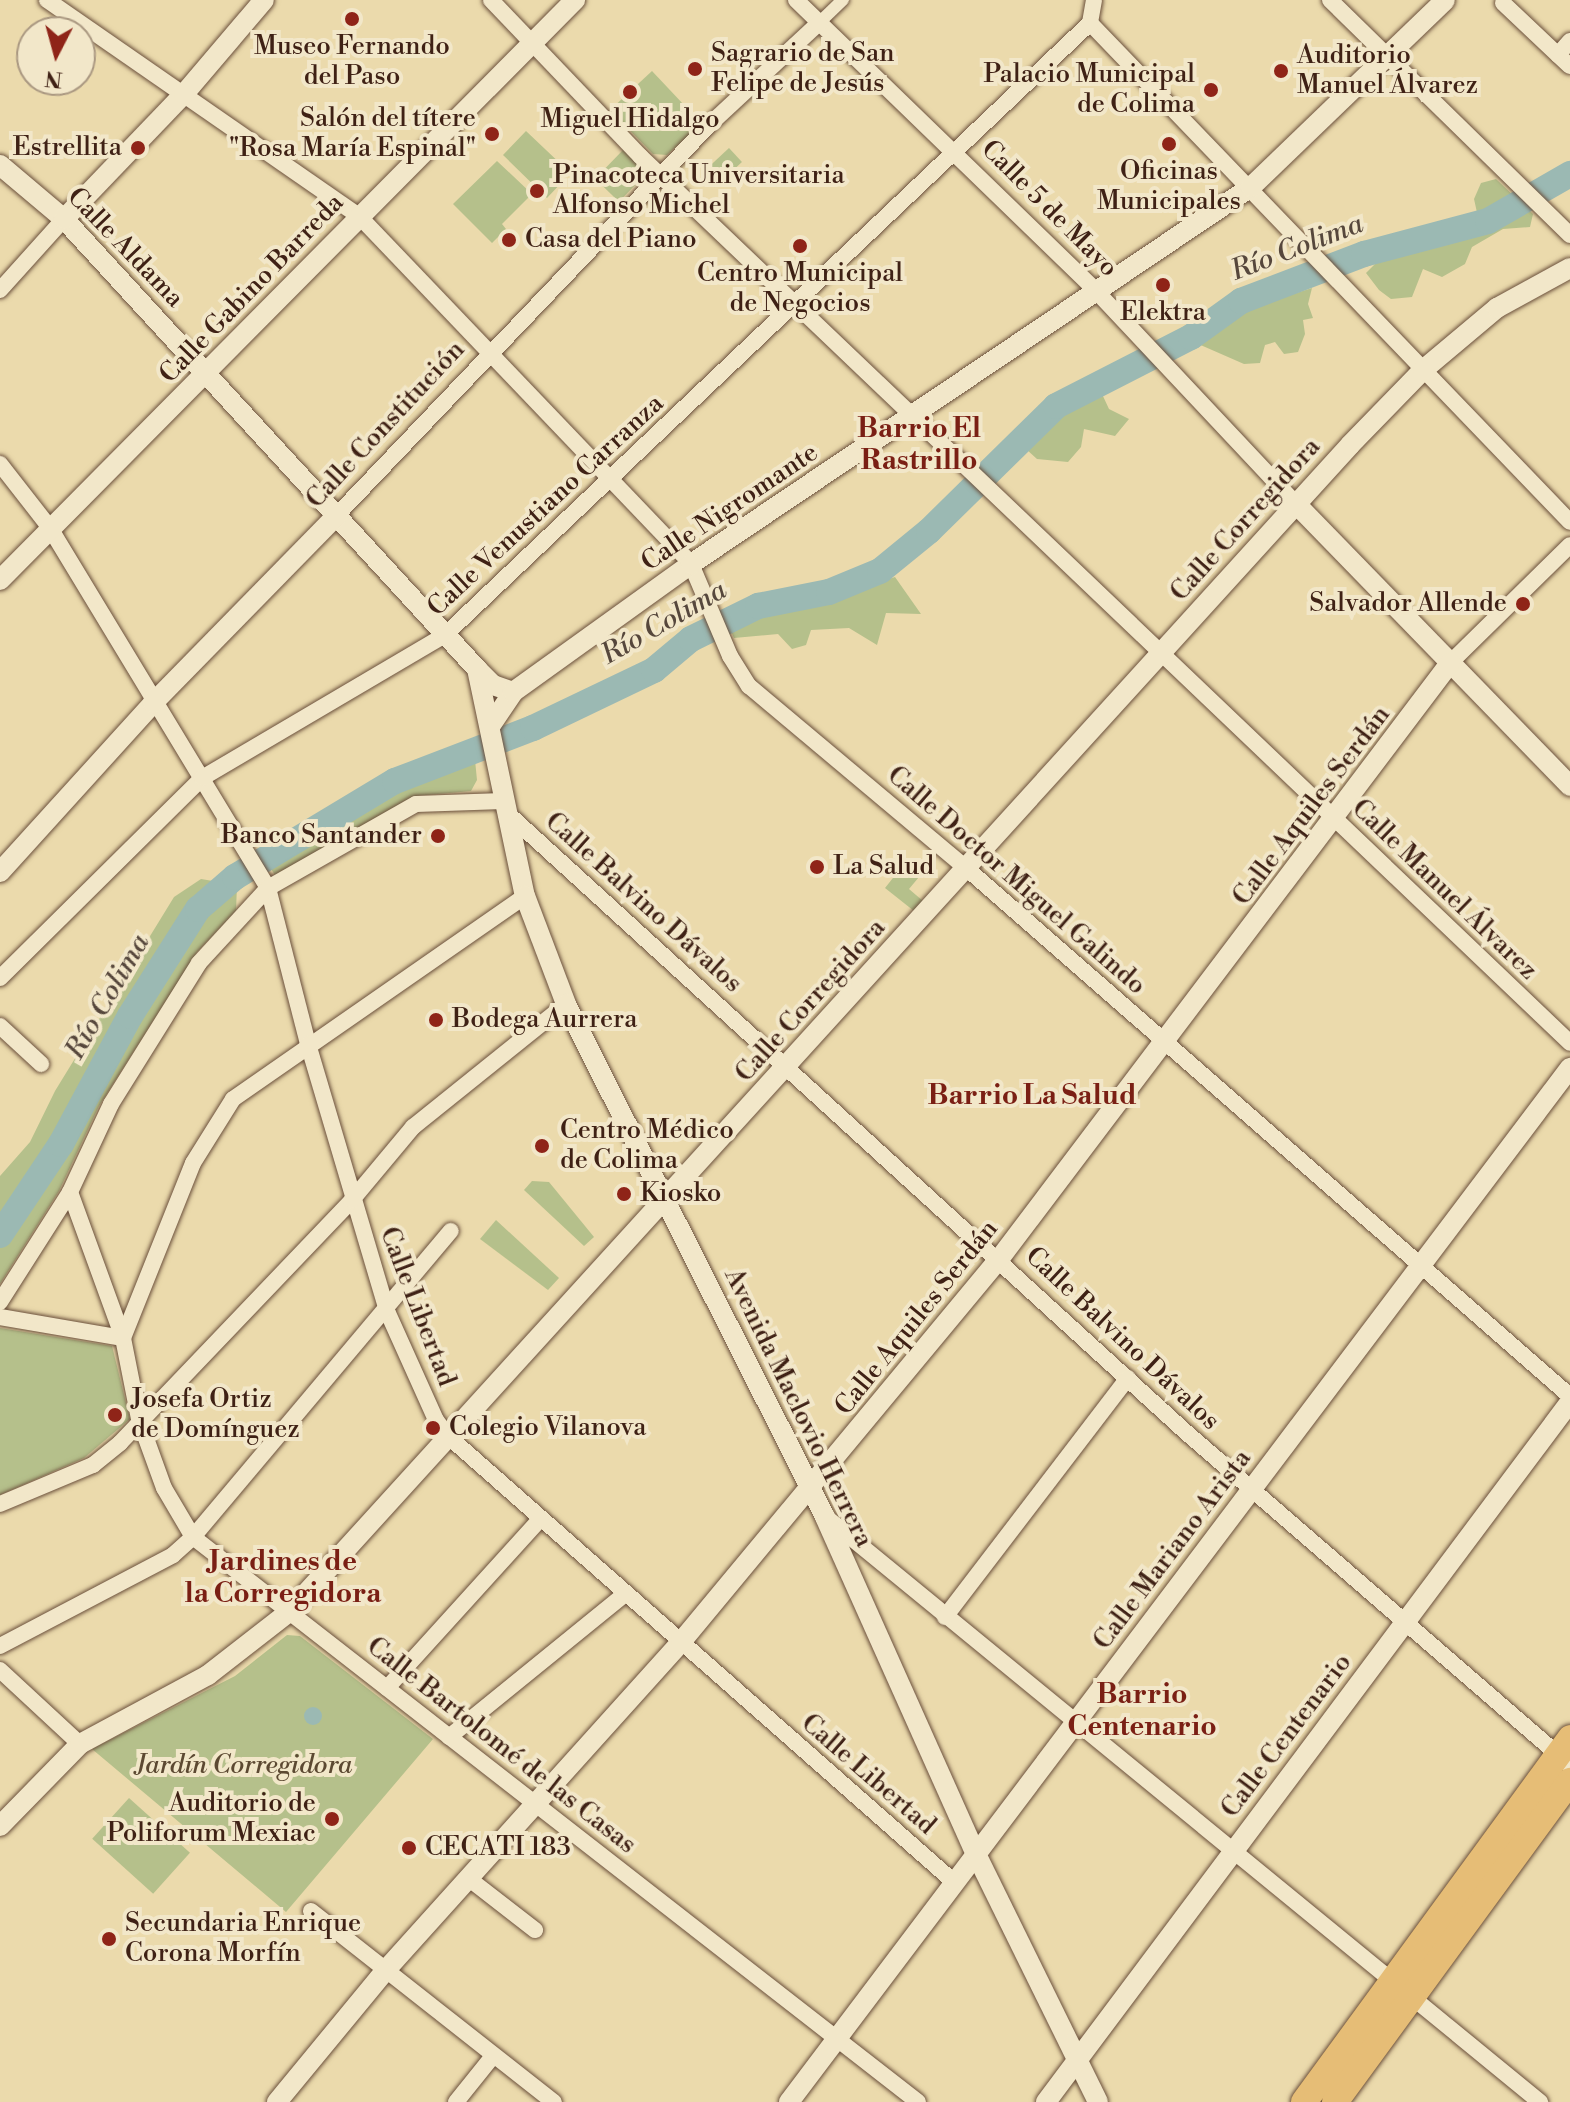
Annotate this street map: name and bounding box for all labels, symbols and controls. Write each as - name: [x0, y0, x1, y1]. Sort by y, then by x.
- marker: Museo Fernando del Paso: [343, 10, 361, 28]
- north arrow: [16, 16, 96, 96]
- place label: Museo Fernando del Paso: [254, 31, 450, 92]
- place label: Sagrario de San Felipe de Jesús: [711, 38, 895, 100]
- place label: Auditorio Manuel Álvarez: [1297, 40, 1478, 102]
- place label: Palacio Municipal de Colima: [983, 59, 1195, 120]
- marker: Sagrario de San Felipe de Jesús: [686, 60, 704, 78]
- marker: Auditorio Manuel Álvarez: [1272, 62, 1290, 80]
- text: N: [44, 64, 64, 93]
- marker: Palacio Municipal de Colima: [1202, 81, 1220, 99]
- marker: Miguel Hidalgo: [621, 83, 639, 101]
- place label: Salón del títere "Rosa María Espinal": [229, 103, 476, 164]
- place label: Miguel Hidalgo: [540, 104, 720, 136]
- marker: Salón del títere "Rosa María Espinal": [483, 125, 501, 143]
- place label: Estrellita: [13, 132, 122, 164]
- street label: Calle 5 de Mayo: [974, 134, 1124, 284]
- marker: Oficinas Municipales: [1160, 135, 1178, 153]
- marker: Estrellita: [129, 139, 147, 157]
- place label: Oficinas Municipales: [1097, 156, 1241, 218]
- place label: Pinacoteca Universitaria Alfonso Michel: [553, 160, 845, 222]
- street label: Calle Aldama: [60, 182, 190, 314]
- marker: Pinacoteca Universitaria Alfonso Michel: [528, 182, 546, 200]
- street label: Calle Gabino Barreda: [153, 188, 351, 390]
- water label: Río Colima: [1226, 207, 1368, 289]
- place label: Casa del Piano: [525, 224, 696, 256]
- marker: Casa del Piano: [500, 231, 518, 249]
- marker: Centro Municipal de Negocios: [791, 237, 809, 255]
- place label: Centro Municipal de Negocios: [697, 258, 903, 320]
- marker: Elektra: [1154, 276, 1172, 294]
- place label: Elektra: [1120, 297, 1206, 329]
- street label: Calle Constitución: [300, 335, 472, 515]
- street label: Calle Venustiano Carranza: [422, 389, 670, 623]
- district label: Barrio El Rastrillo: [857, 412, 981, 478]
- street label: Calle Corregidora: [1164, 432, 1328, 608]
- street label: Calle Nigromante: [636, 437, 824, 579]
- water label: Río Colima: [595, 574, 733, 672]
- place label: Salvador Allende: [1309, 588, 1507, 620]
- marker: Salvador Allende: [1514, 595, 1532, 613]
- street label: Calle Aquiles Serdán: [1227, 700, 1397, 912]
- street label: Calle Doctor Miguel Galindo: [880, 760, 1152, 1002]
- street label: Calle Manuel Álvarez: [1345, 793, 1543, 987]
- street label: Calle Balvino Dávalos: [538, 806, 748, 1000]
- place label: Banco Santander: [221, 820, 422, 852]
- marker: Banco Santander: [429, 827, 447, 845]
- place label: La Salud: [833, 851, 934, 883]
- marker: La Salud: [808, 858, 826, 876]
- street label: Calle Corregidora: [729, 913, 893, 1089]
- water label: Río Colima: [59, 928, 157, 1066]
- place label: Bodega Aurrera: [452, 1004, 637, 1036]
- marker: Bodega Aurrera: [427, 1011, 445, 1029]
- district label: Barrio La Salud: [927, 1079, 1137, 1113]
- place label: Centro Médico de Colima: [560, 1115, 734, 1176]
- marker: Centro Médico de Colima: [531, 1135, 553, 1157]
- place label: Kiosko: [640, 1178, 721, 1210]
- marker: Kiosko: [615, 1185, 633, 1203]
- street label: Calle Aquiles Serdán: [829, 1214, 1005, 1422]
- street label: Calle Libertad: [372, 1223, 462, 1391]
- street label: Calle Balvino Dávalos: [1018, 1241, 1226, 1437]
- street label: Avenida Maclovio Herrera: [717, 1264, 879, 1552]
- place label: Josefa Ortiz de Domínguez: [131, 1384, 300, 1446]
- marker: Josefa Ortiz de Domínguez: [106, 1406, 124, 1424]
- place label: Colegio Vilanova: [449, 1412, 646, 1444]
- marker: Colegio Vilanova: [424, 1419, 442, 1437]
- street label: Calle Mariano Arista: [1088, 1444, 1258, 1656]
- district label: Jardines de la Corregidora: [185, 1545, 381, 1611]
- street label: Calle Bartolomé de las Casas: [360, 1631, 642, 1861]
- street label: Calle Centenario: [1215, 1648, 1359, 1824]
- district label: Barrio Centenario: [1067, 1678, 1217, 1744]
- street label: Calle Libertad: [794, 1708, 942, 1842]
- park label: Jardín Corregidora: [136, 1750, 352, 1782]
- place label: Auditorio de Poliforum Mexiac: [107, 1788, 316, 1850]
- marker: Auditorio de Poliforum Mexiac: [323, 1810, 341, 1828]
- place label: CECATI 183: [425, 1832, 571, 1864]
- marker: CECATI 183: [400, 1839, 418, 1857]
- place label: Secundaria Enrique Corona Morfín: [125, 1908, 361, 1970]
- marker: Secundaria Enrique Corona Morfín: [100, 1930, 118, 1948]

